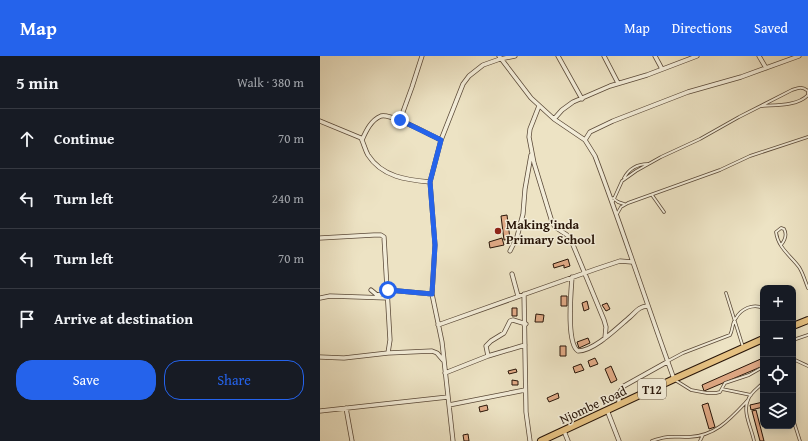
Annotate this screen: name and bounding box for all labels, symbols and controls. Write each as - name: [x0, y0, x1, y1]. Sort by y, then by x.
- text: Map: [20, 14, 57, 42]
- text: Map: [624, 18, 650, 38]
- text: Directions: [672, 18, 732, 38]
- text: Saved: [754, 18, 788, 38]
- text: 5 min: [16, 70, 58, 95]
- text: Walk · 380 m: [237, 73, 304, 92]
- route end: [391, 111, 409, 129]
- icon: ahead: [16, 128, 38, 150]
- text: Continue: [54, 128, 115, 149]
- text: 70 m: [278, 129, 304, 148]
- icon: left: [16, 188, 38, 210]
- text: Turn left: [54, 188, 113, 209]
- text: 240 m: [272, 189, 304, 208]
- place label: Making'inda Primary School: [506, 215, 595, 249]
- marker: Making'inda Primary School: [493, 226, 503, 236]
- icon: left: [16, 248, 38, 270]
- text: Turn left: [54, 248, 113, 269]
- text: 70 m: [278, 249, 304, 268]
- route start: [379, 281, 397, 299]
- map controls: [760, 285, 796, 429]
- button: +: [760, 285, 796, 321]
- icon: arrive: [16, 308, 38, 330]
- text: Arrive at destination: [54, 308, 193, 329]
- button: −: [760, 321, 796, 357]
- button: locate: [760, 357, 796, 393]
- button: Save: [16, 360, 156, 400]
- button: Share: [164, 360, 304, 400]
- road number: T12: [638, 379, 666, 399]
- street label: Njombe Road: [556, 381, 630, 429]
- button: layers: [760, 393, 796, 429]

